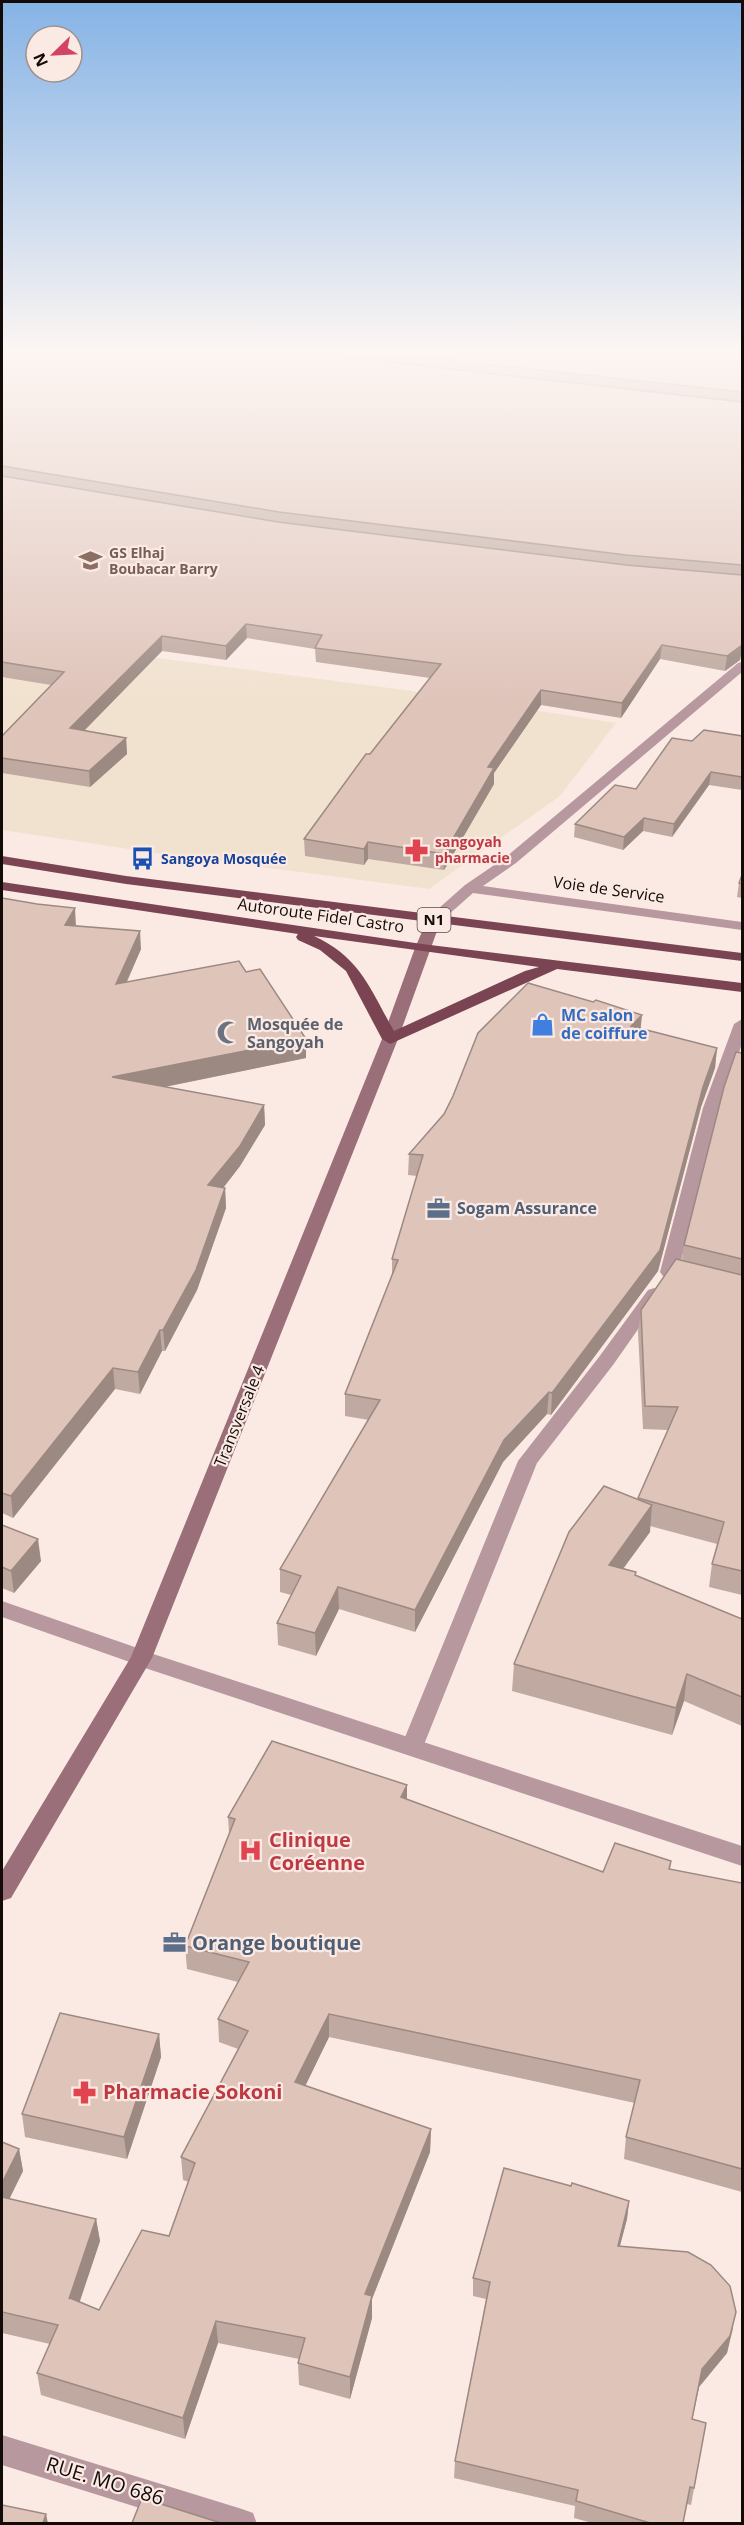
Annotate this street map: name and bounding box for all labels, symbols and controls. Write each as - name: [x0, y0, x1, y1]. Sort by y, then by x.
- north arrow: [24, 24, 84, 84]
- text: N: [28, 50, 53, 71]
- place label: GS Elhaj Boubacar Barry: [109, 543, 218, 578]
- school or university icon: GS Elhaj Boubacar Barry: [78, 548, 104, 574]
- place label: sangoyah pharmacie: [435, 832, 510, 867]
- pharmacy icon: sangoyah pharmacie: [404, 837, 430, 863]
- bus stop icon: Sangoya Mosquée: [130, 846, 156, 872]
- place label: Sangoya Mosquée: [161, 849, 286, 868]
- street label: Voie de Service: [552, 870, 666, 908]
- street label: Autoroute Fidel Castro: [236, 892, 406, 938]
- road number: N1: [418, 908, 450, 932]
- place label: MC salon de coiffure: [561, 1004, 647, 1044]
- shop icon: MC salon de coiffure: [530, 1011, 556, 1037]
- place label: Mosquée de Sangoyah: [247, 1013, 343, 1053]
- mosque icon: Mosquée de Sangoyah: [216, 1020, 242, 1046]
- office icon: Sogam Assurance: [426, 1195, 452, 1221]
- place label: Sogam Assurance: [457, 1197, 597, 1219]
- street label: Transversale 4: [209, 1362, 269, 1470]
- place label: Clinique Coréenne: [269, 1826, 365, 1876]
- hospital icon: Clinique Coréenne: [238, 1838, 264, 1864]
- place label: Orange boutique: [192, 1929, 361, 1956]
- office icon: Orange boutique: [161, 1930, 187, 1956]
- place label: Pharmacie Sokoni: [103, 2078, 282, 2105]
- pharmacy icon: Pharmacie Sokoni: [72, 2079, 98, 2105]
- street label: RUE. MO 686: [43, 2450, 167, 2511]

